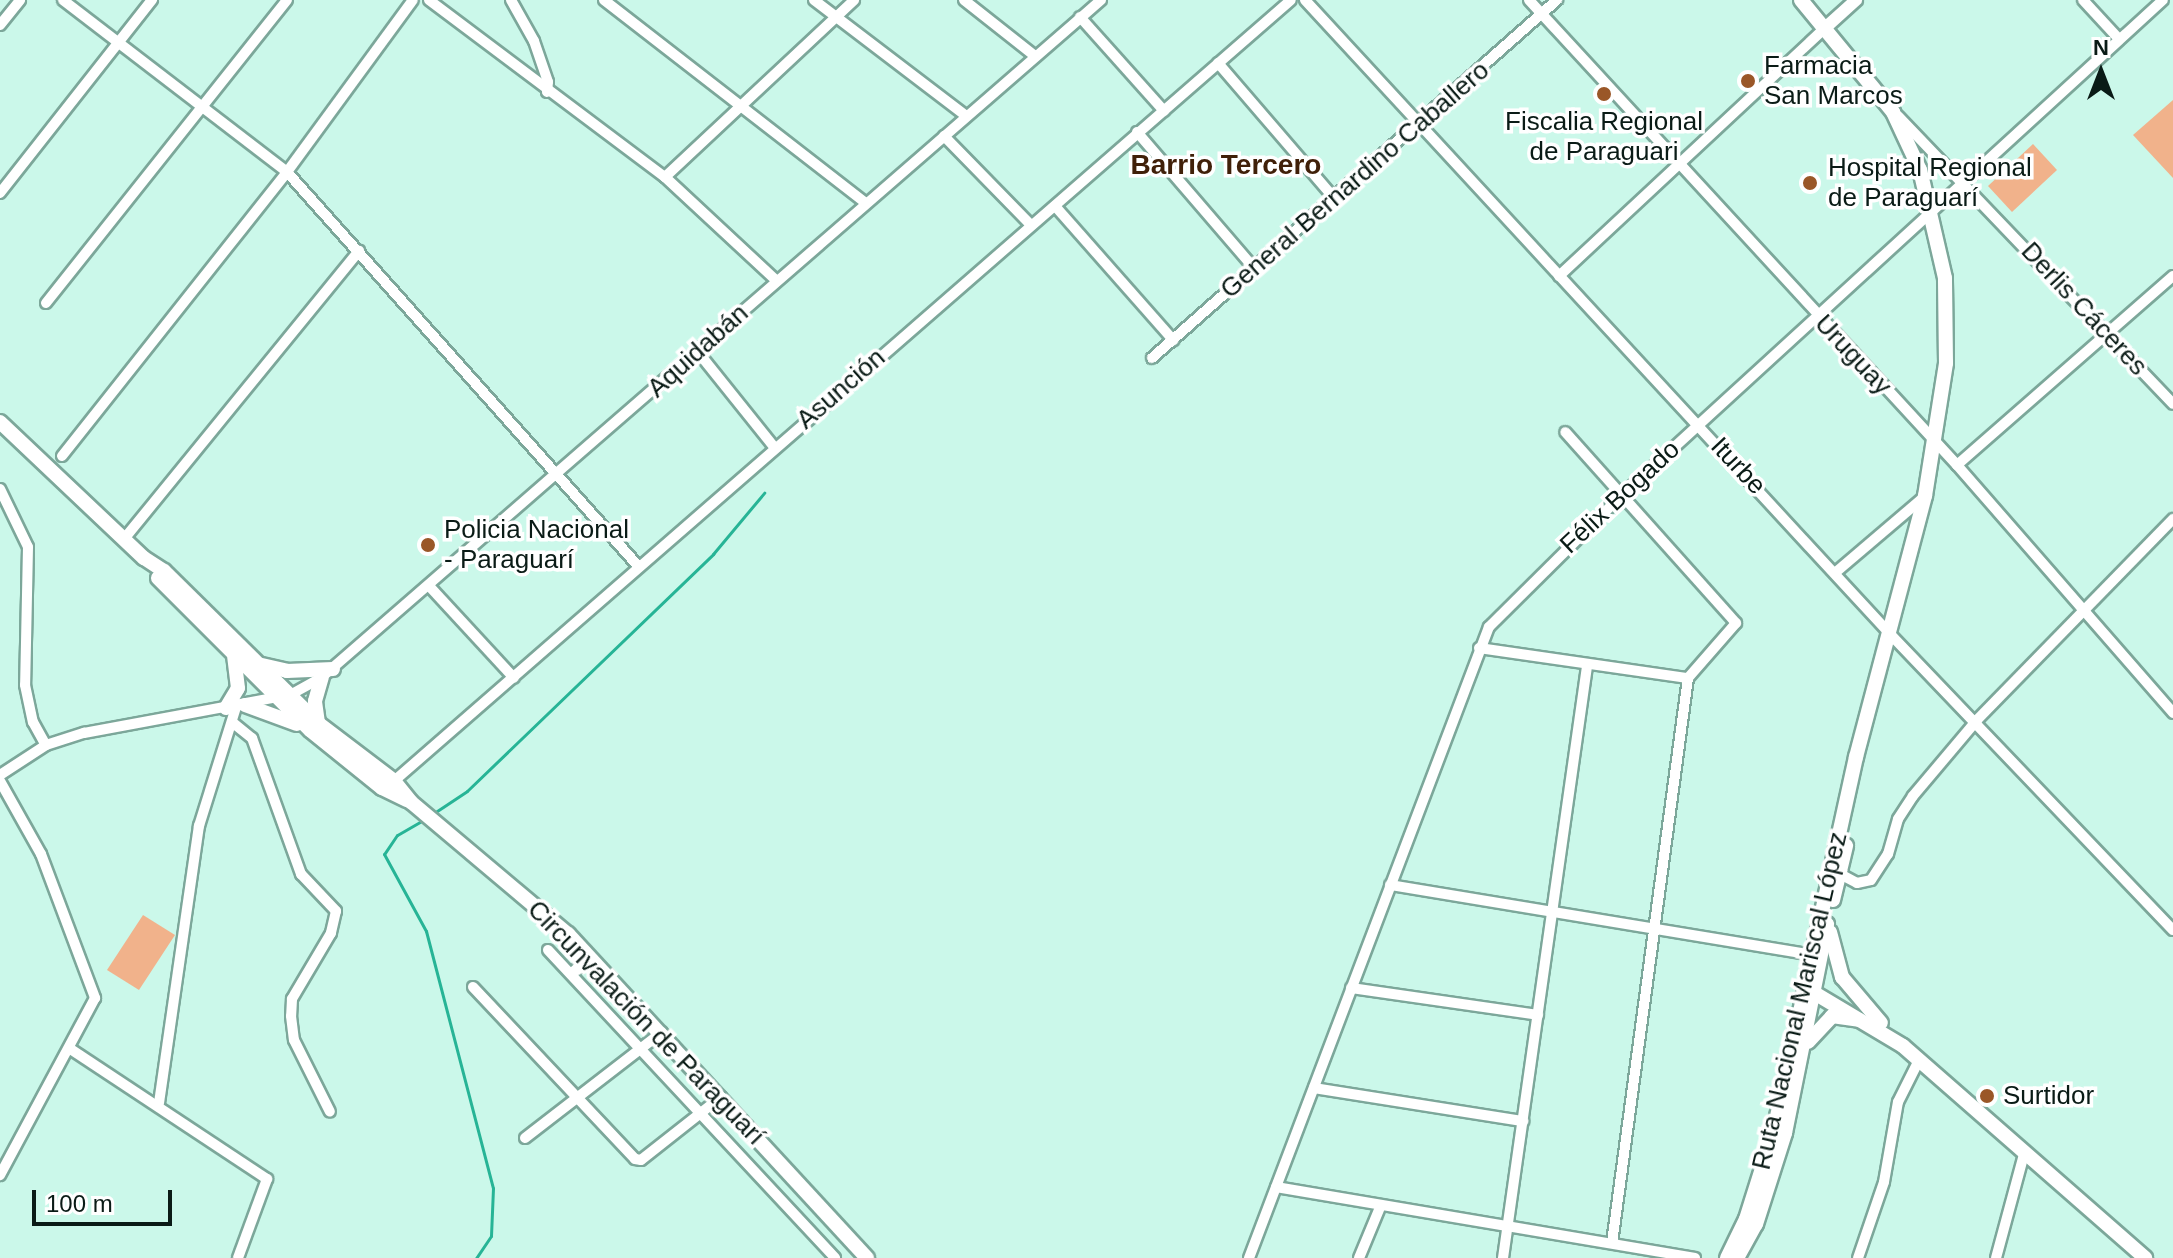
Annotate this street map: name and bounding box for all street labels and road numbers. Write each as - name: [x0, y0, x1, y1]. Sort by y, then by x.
- street label: General Bernardino Caballero: [1214, 55, 1496, 305]
- street label: Derlis Cáceres: [2014, 236, 2154, 382]
- street label: Aquidabán: [641, 298, 755, 404]
- street label: Uruguay: [1808, 308, 1898, 402]
- street label: Asunción: [790, 342, 892, 436]
- street label: Iturbe: [1704, 431, 1772, 501]
- street label: Félix Bogado: [1554, 434, 1686, 560]
- street label: Ruta Nacional Mariscal López: [1746, 829, 1854, 1173]
- street label: Circunvalación de Paraguarí: [521, 894, 771, 1152]

